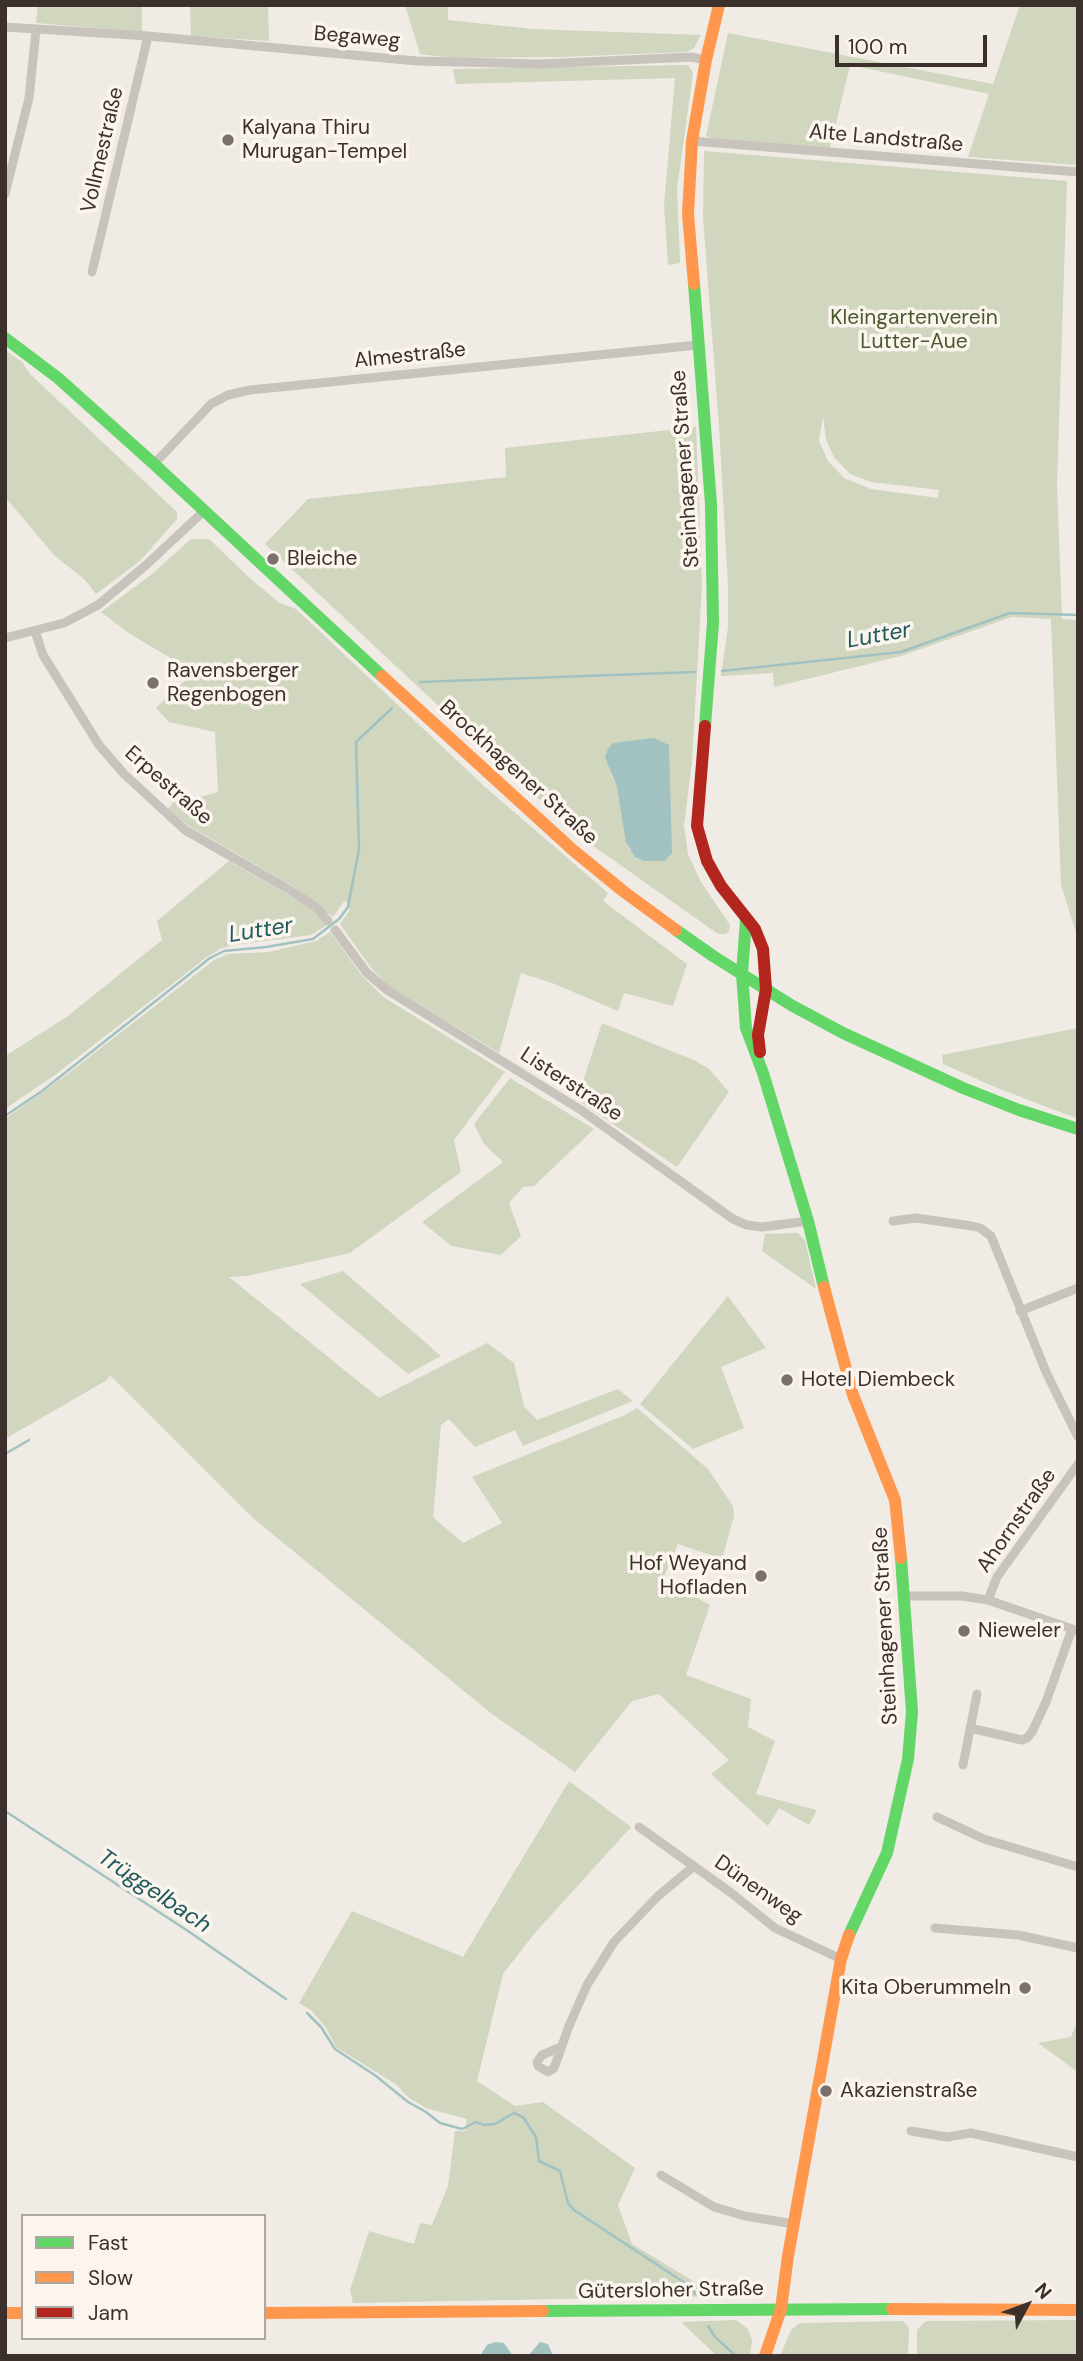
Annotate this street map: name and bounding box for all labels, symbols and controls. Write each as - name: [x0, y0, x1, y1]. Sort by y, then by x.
- scale bar: [838, 21, 990, 65]
- street label: Begaweg: [313, 22, 401, 54]
- text: 100 m: [848, 33, 908, 61]
- street label: Vollmestraße: [76, 85, 130, 215]
- place label: Kalyana Thiru Murugan-Tempel: [242, 115, 407, 165]
- street label: Alte Landstraße: [808, 120, 964, 158]
- marker: Kalyana Thiru Murugan-Tempel: [220, 132, 236, 148]
- park label: Kleingartenverein Lutter-Aue: [830, 305, 998, 355]
- street label: Almestraße: [353, 338, 467, 374]
- street label: Steinhagener Straße: [667, 369, 705, 569]
- place label: Bleiche: [287, 546, 357, 572]
- marker: Bleiche: [265, 551, 281, 567]
- water label: Lutter: [845, 617, 913, 655]
- place label: Ravensberger Regenbogen: [167, 658, 299, 708]
- marker: Ravensberger Regenbogen: [145, 675, 161, 691]
- street label: Brockhagener Straße: [434, 695, 602, 851]
- street label: Erpestraße: [119, 741, 217, 831]
- water label: Lutter: [227, 912, 295, 950]
- street label: Listerstraße: [515, 1043, 627, 1127]
- place label: Hotel Diembeck: [801, 1367, 955, 1393]
- marker: Hotel Diembeck: [779, 1372, 795, 1388]
- street label: Ahornstraße: [972, 1464, 1062, 1578]
- street label: Steinhagener Straße: [868, 1526, 904, 1726]
- place label: Hof Weyand Hofladen: [629, 1551, 747, 1601]
- marker: Hof Weyand Hofladen: [753, 1568, 769, 1584]
- place label: Nieweler: [978, 1618, 1061, 1644]
- marker: Nieweler: [956, 1623, 972, 1639]
- water label: Trüggelbach: [92, 1844, 216, 1940]
- street label: Dünenweg: [709, 1851, 807, 1929]
- place label: Kita Oberummeln: [841, 1975, 1011, 2001]
- marker: Kita Oberummeln: [1017, 1980, 1033, 1996]
- place label: Akazienstraße: [840, 2078, 978, 2104]
- marker: Akazienstraße: [818, 2083, 834, 2099]
- legend: [21, 2214, 266, 2340]
- text: Fast: [88, 2229, 128, 2257]
- text: Slow: [88, 2264, 133, 2292]
- north arrow: [992, 2270, 1062, 2340]
- street label: Gütersloher Straße: [578, 2277, 764, 2305]
- text: N: [1029, 2277, 1057, 2304]
- text: Jam: [88, 2299, 129, 2327]

